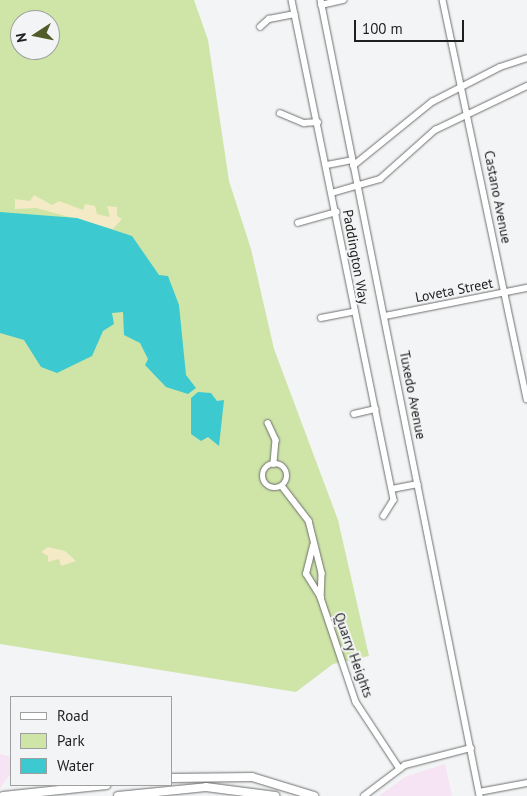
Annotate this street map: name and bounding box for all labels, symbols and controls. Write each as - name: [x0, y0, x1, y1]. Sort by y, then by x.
- north arrow: [10, 10, 60, 60]
- scale bar: [357, 10, 467, 42]
- text: 100 m: [362, 19, 403, 38]
- text: N: [12, 31, 31, 44]
- street label: Castano Avenue: [481, 149, 515, 245]
- street label: Paddington Way: [339, 208, 373, 306]
- street label: Loveta Street: [414, 274, 494, 306]
- street label: Tuxedo Avenue: [396, 349, 430, 441]
- street label: Quarry Heights: [331, 610, 377, 700]
- legend: [10, 696, 172, 786]
- text: Road: [57, 706, 89, 725]
- text: Park: [57, 731, 85, 750]
- text: Water: [57, 756, 94, 775]

